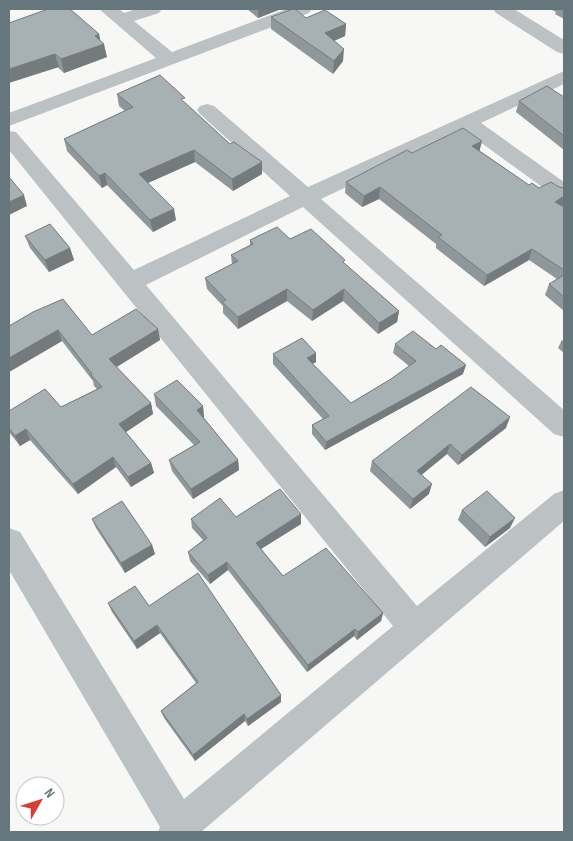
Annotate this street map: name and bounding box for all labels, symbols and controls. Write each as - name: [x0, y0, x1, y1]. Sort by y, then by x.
- north arrow: [15, 776, 65, 826]
- text: N: [41, 785, 59, 801]

